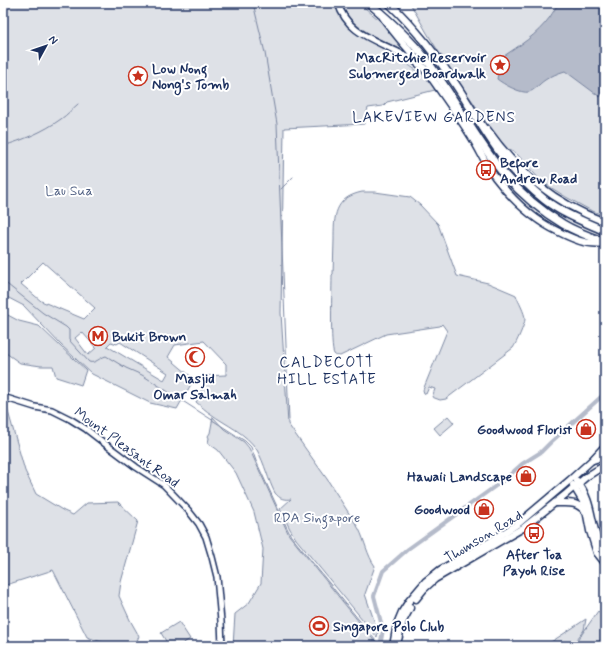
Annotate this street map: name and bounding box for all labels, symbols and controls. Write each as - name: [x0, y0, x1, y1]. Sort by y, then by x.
- north arrow: [26, 26, 66, 66]
- text: N: [45, 33, 61, 48]
- place label: MacRitchie Reservoir Submerged Boardwalk: [349, 49, 487, 86]
- place icon: MacRitchie Reservoir Submerged Boardwalk: [489, 54, 511, 76]
- place label: Low Nong Nong's Tomb: [152, 60, 229, 96]
- place icon: Low Nong Nong's Tomb: [127, 65, 149, 87]
- district label: LAKEVIEW GARDENS: [352, 108, 516, 128]
- place label: Before Andrew Road: [500, 154, 577, 188]
- bus stop icon: Before Andrew Road: [475, 159, 497, 181]
- park label: Lau Sua: [45, 182, 93, 200]
- metro station icon: Bukit Brown: [87, 325, 109, 347]
- place label: Bukit Brown: [112, 328, 186, 346]
- mosque icon: Masjid Omar Salmah: [184, 346, 206, 368]
- district label: CALDECOTT HILL ESTATE: [277, 353, 377, 390]
- place label: Masjid Omar Salmah: [153, 370, 237, 404]
- street label: Mount Pleasant Road: [70, 404, 183, 492]
- shop icon: Goodwood Florist: [575, 418, 597, 440]
- place label: Goodwood Florist: [477, 421, 572, 439]
- shop icon: Hawaii Landscape: [515, 465, 537, 487]
- place label: Hawaii Landscape: [407, 468, 512, 486]
- shop icon: Goodwood: [473, 498, 495, 520]
- place label: Goodwood: [414, 501, 470, 519]
- street label: Thomson Road: [441, 507, 526, 567]
- park label: RDA Singapore: [274, 509, 360, 529]
- bus stop icon: After Toa Payoh Rise: [523, 522, 545, 544]
- place label: After Toa Payoh Rise: [503, 546, 565, 580]
- sports icon: Singapore Polo Club: [308, 615, 330, 637]
- place label: Singapore Polo Club: [333, 618, 444, 638]

